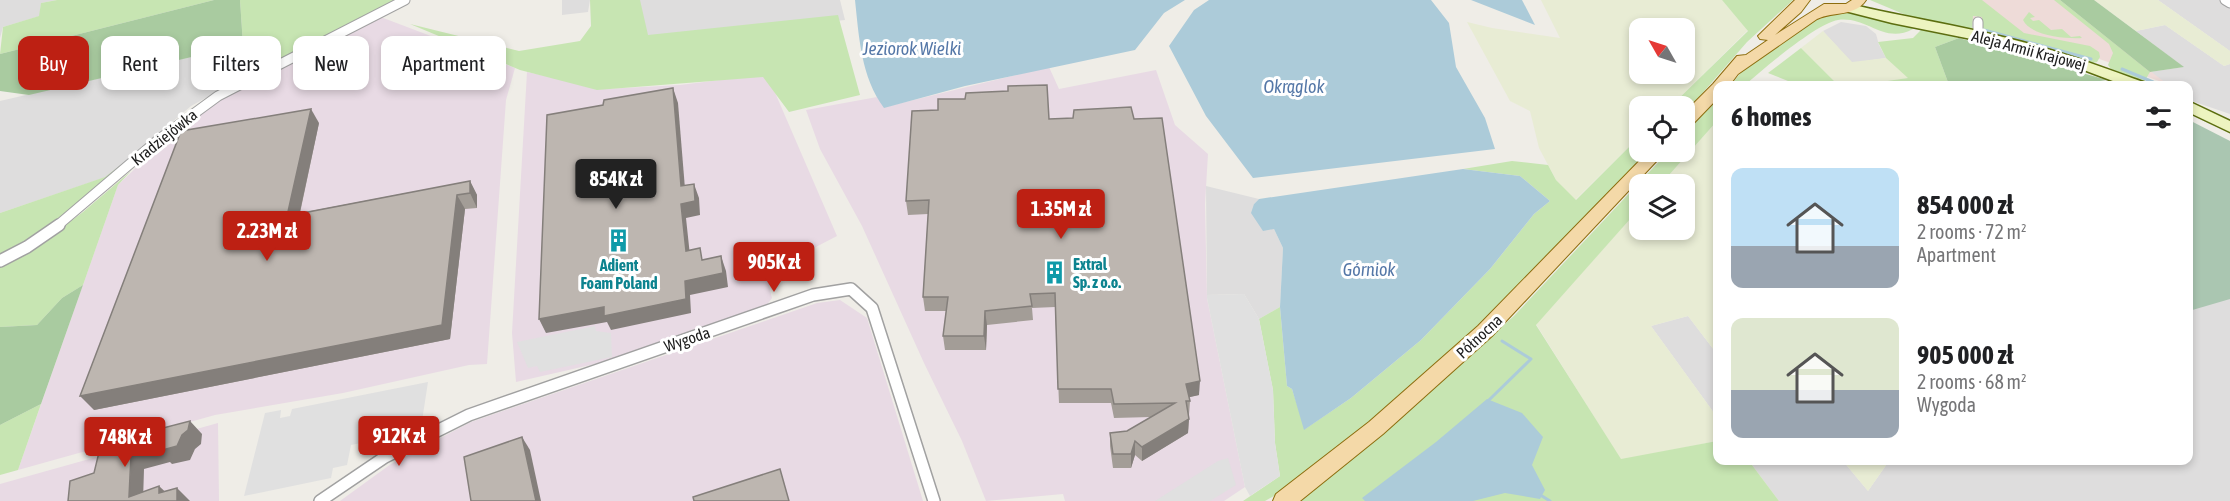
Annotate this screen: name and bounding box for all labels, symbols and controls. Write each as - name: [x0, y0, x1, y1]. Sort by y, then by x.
- north arrow: [1629, 18, 1695, 84]
- map controls: [1629, 18, 1695, 240]
- street label: Aleja Armii Krajowej: [1970, 26, 2088, 75]
- chip: Buy: [18, 36, 89, 90]
- chip: Rent: [101, 36, 179, 90]
- chip: Filters: [191, 36, 281, 90]
- chip: New: [293, 36, 369, 90]
- chip: Apartment: [381, 36, 506, 90]
- water label: Jeziorok Wielki: [862, 38, 961, 59]
- water label: Okrąglok: [1264, 76, 1326, 97]
- button: locate: [1629, 96, 1695, 162]
- icon: filters: [2142, 101, 2175, 134]
- text: 6 homes: [1731, 102, 1811, 132]
- street label: Kradziejówka: [128, 105, 201, 170]
- pin: 854K zł: [561, 159, 671, 210]
- text: 854K zł: [589, 167, 643, 190]
- button: layers: [1629, 174, 1695, 240]
- pin: 1.35M zł: [999, 189, 1123, 240]
- text: 854 000 zł: [1917, 190, 2014, 220]
- icon: home: [1779, 192, 1851, 264]
- text: 1.35M zł: [1031, 197, 1091, 220]
- pin: 2.23M zł: [205, 211, 329, 262]
- text: 2.23M zł: [237, 219, 297, 242]
- text: 2 rooms · 72 m²: [1917, 220, 2027, 243]
- building icon: Adient Foam Poland: [606, 227, 632, 253]
- pin: 905K zł: [719, 242, 829, 293]
- text: Apartment: [1917, 243, 1996, 266]
- text: 905K zł: [747, 250, 801, 273]
- place label: Extral Sp. z o.o.: [1073, 255, 1121, 291]
- place label: Adient Foam Poland: [580, 256, 658, 292]
- water label: Górniok: [1343, 259, 1396, 280]
- building icon: Extral Sp. z o.o.: [1042, 260, 1068, 286]
- street label: Północna: [1452, 310, 1506, 362]
- street label: Wygoda: [662, 323, 713, 356]
- text: 905 000 zł: [1917, 340, 2014, 370]
- icon: home: [1779, 342, 1851, 414]
- text: 2 rooms · 68 m²: [1917, 370, 2027, 393]
- text: Wygoda: [1917, 393, 1976, 416]
- pin: 912K zł: [344, 416, 454, 467]
- pin: 748K zł: [70, 417, 180, 468]
- text: 912K zł: [372, 424, 426, 447]
- text: 748K zł: [98, 425, 152, 448]

